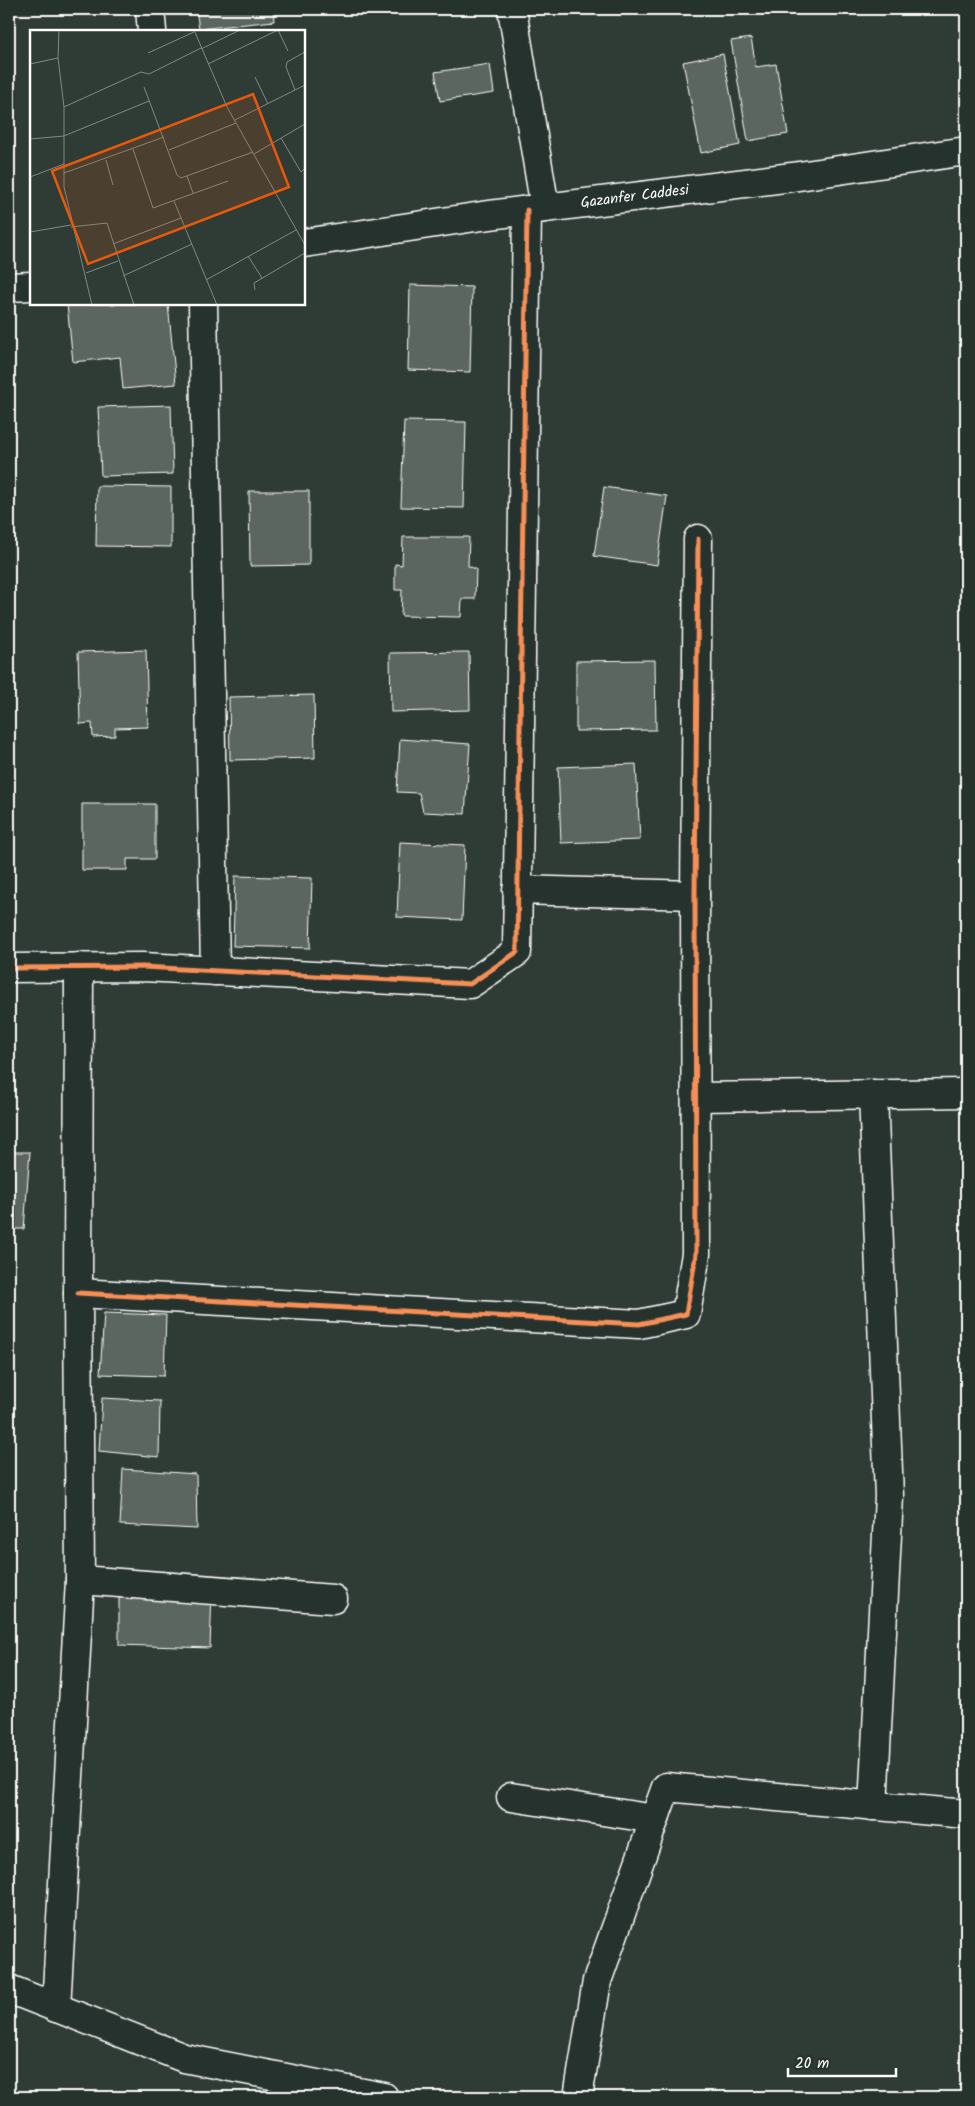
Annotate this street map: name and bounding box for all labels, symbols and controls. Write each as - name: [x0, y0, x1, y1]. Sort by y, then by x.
- inset map: [30, 30, 305, 305]
- street label: Gazanfer Caddesi: [579, 178, 692, 215]
- scale bar: [788, 2046, 895, 2078]
- text: 20 m: [795, 2052, 829, 2076]

